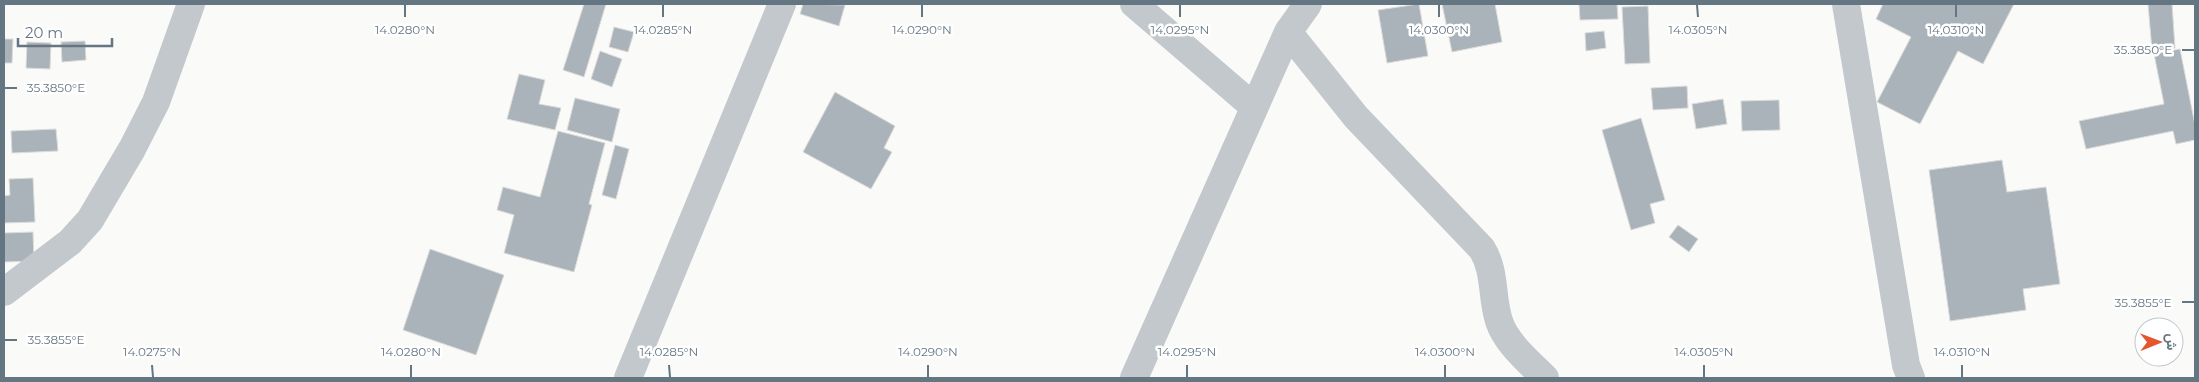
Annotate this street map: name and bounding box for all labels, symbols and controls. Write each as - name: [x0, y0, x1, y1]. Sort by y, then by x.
- scale bar: [18, 15, 111, 47]
- text: 14.0280°N: [375, 22, 435, 37]
- text: 14.0285°N: [634, 22, 692, 37]
- text: 14.0290°N: [892, 22, 952, 37]
- text: 14.0295°N: [1151, 22, 1209, 37]
- text: 14.0300°N: [1409, 22, 1469, 37]
- text: 14.0305°N: [1669, 22, 1727, 37]
- text: 14.0310°N: [1928, 22, 1984, 37]
- text: 20 m: [25, 23, 63, 42]
- text: 35.3850°E: [2114, 42, 2172, 57]
- text: 35.3850°E: [27, 80, 85, 95]
- text: 35.3855°E: [2115, 295, 2171, 310]
- north arrow: [2134, 317, 2184, 367]
- text: 35.3855°E: [28, 332, 84, 347]
- text: ش: [2163, 333, 2181, 351]
- text: 14.0275°N: [123, 344, 181, 359]
- text: 14.0280°N: [381, 344, 441, 359]
- text: 14.0285°N: [640, 344, 698, 359]
- text: 14.0290°N: [898, 344, 958, 359]
- text: 14.0295°N: [1158, 344, 1216, 359]
- text: 14.0300°N: [1415, 344, 1475, 359]
- text: 14.0305°N: [1675, 344, 1733, 359]
- text: 14.0310°N: [1934, 344, 1990, 359]

